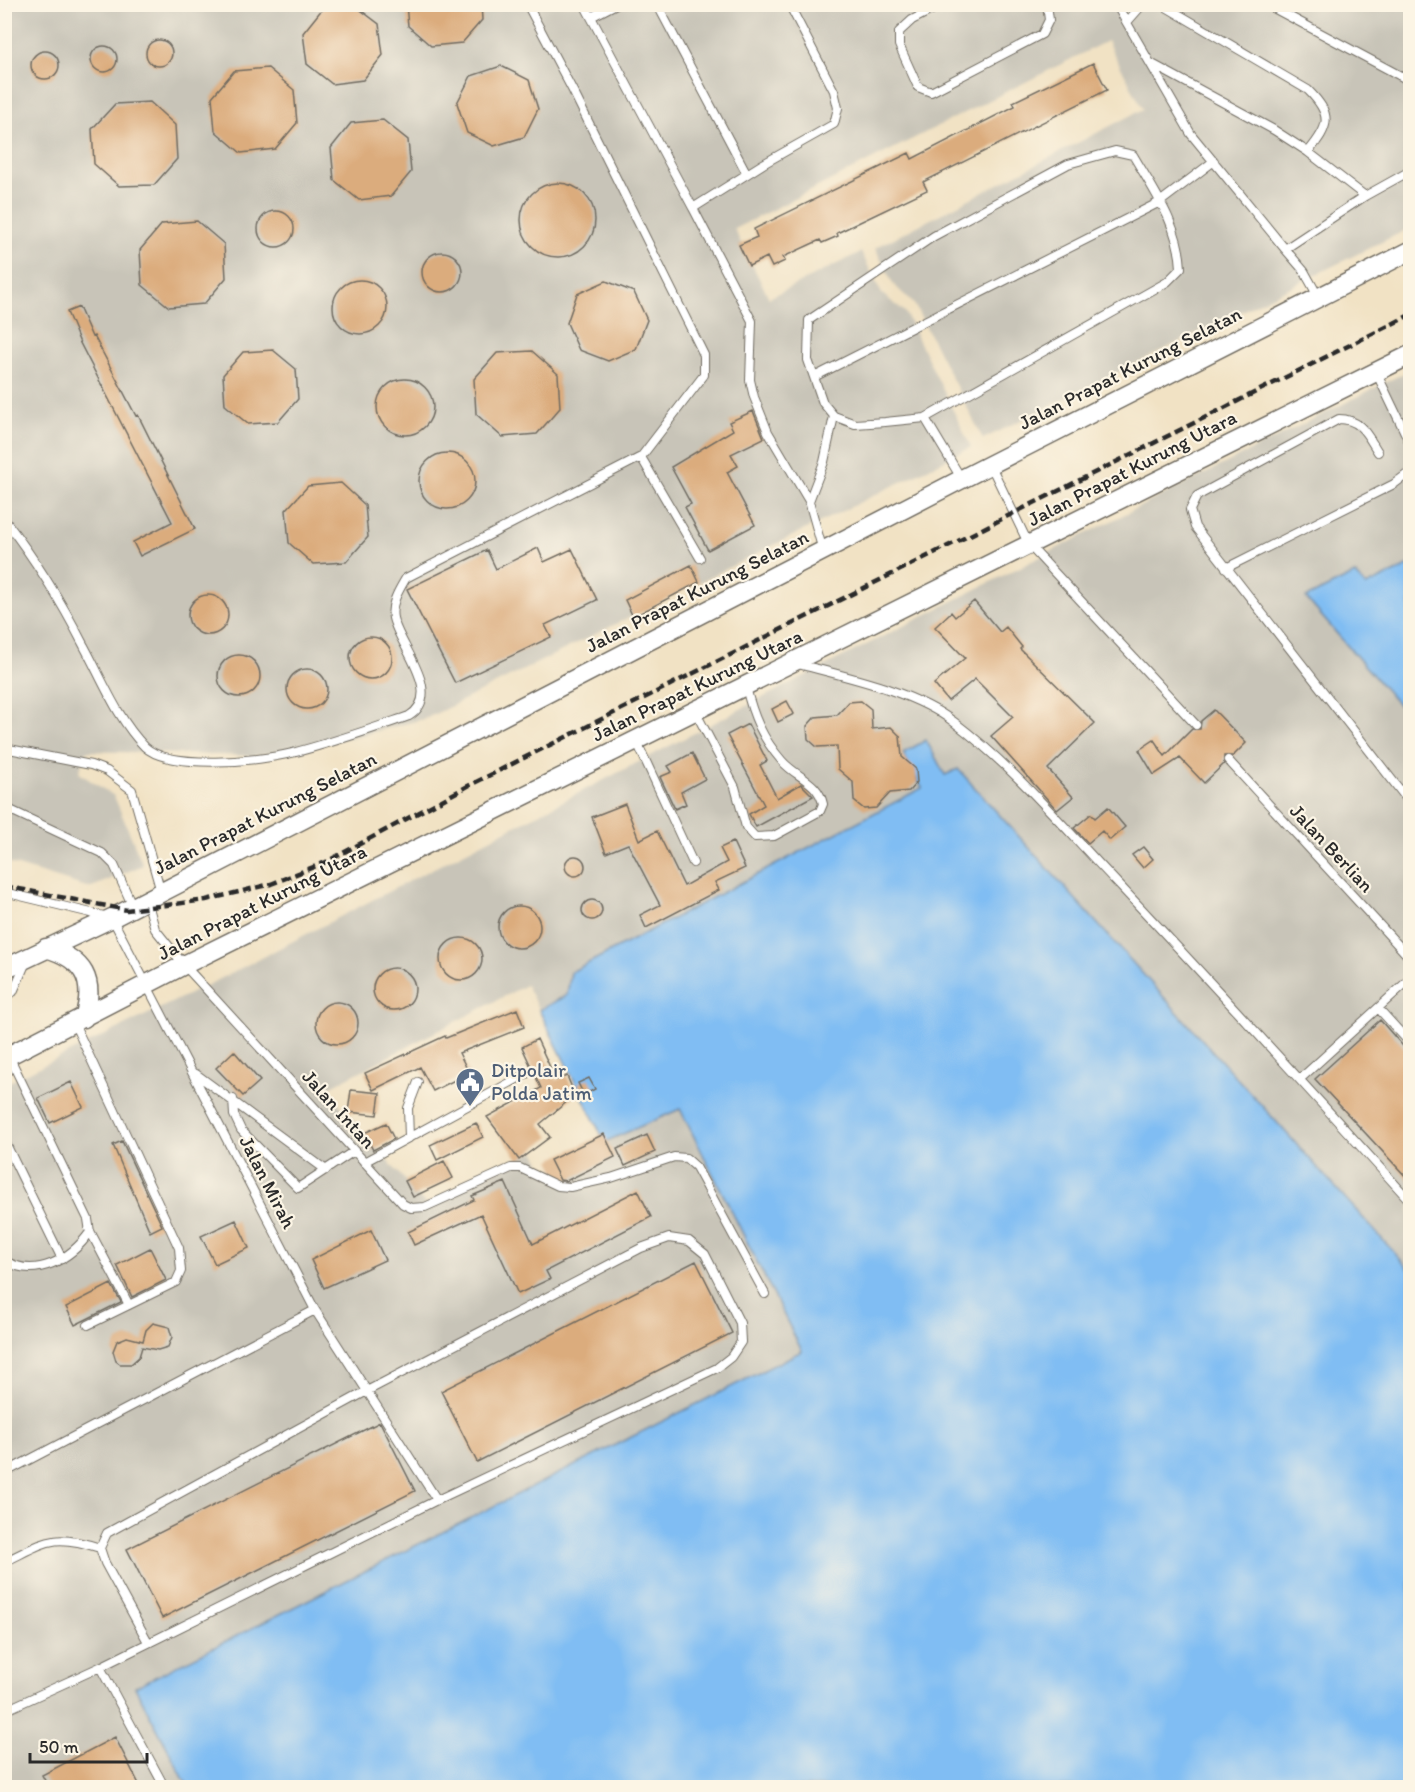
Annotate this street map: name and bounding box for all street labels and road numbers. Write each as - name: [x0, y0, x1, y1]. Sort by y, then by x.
- street label: Jalan Prapat Kurung Selatan: [1015, 301, 1246, 435]
- street label: Jalan Prapat Kurung Utara: [1024, 405, 1240, 531]
- street label: Jalan Prapat Kurung Selatan: [582, 524, 813, 658]
- street label: Jalan Prapat Kurung Utara: [588, 624, 806, 746]
- street label: Jalan Prapat Kurung Selatan: [150, 746, 381, 880]
- street label: Jalan Berlian: [1285, 799, 1379, 897]
- street label: Jalan Prapat Kurung Utara: [154, 839, 370, 965]
- street label: Jalan Intan: [297, 1065, 381, 1154]
- street label: Jalan Mirah: [234, 1132, 302, 1233]

